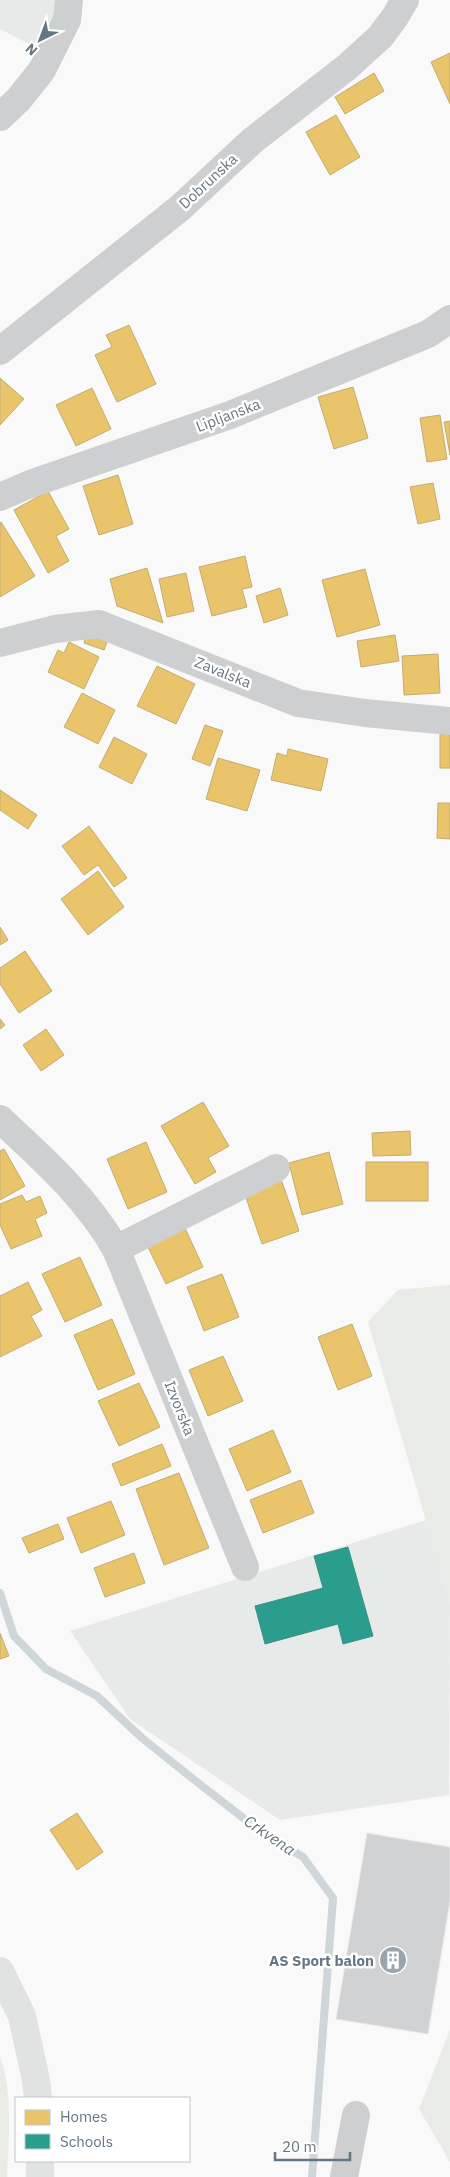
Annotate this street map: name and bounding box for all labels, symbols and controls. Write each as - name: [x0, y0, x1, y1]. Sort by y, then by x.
- north arrow: [15, 15, 65, 65]
- text: N: [22, 40, 41, 60]
- street label: Dobrunska: [175, 149, 241, 213]
- street label: Lipljanska: [193, 394, 263, 436]
- street label: Zavalska: [192, 652, 254, 692]
- street label: Izvorska: [160, 1378, 200, 1438]
- water label: Crkvena: [240, 1811, 300, 1859]
- building icon: AS Sport balon: [378, 1945, 408, 1975]
- place label: AS Sport balon: [269, 1951, 374, 1970]
- legend: [15, 2097, 190, 2162]
- text: Homes: [60, 2107, 108, 2126]
- scale bar: [275, 2130, 350, 2162]
- text: Schools: [60, 2132, 113, 2151]
- text: 20 m: [282, 2137, 317, 2156]

